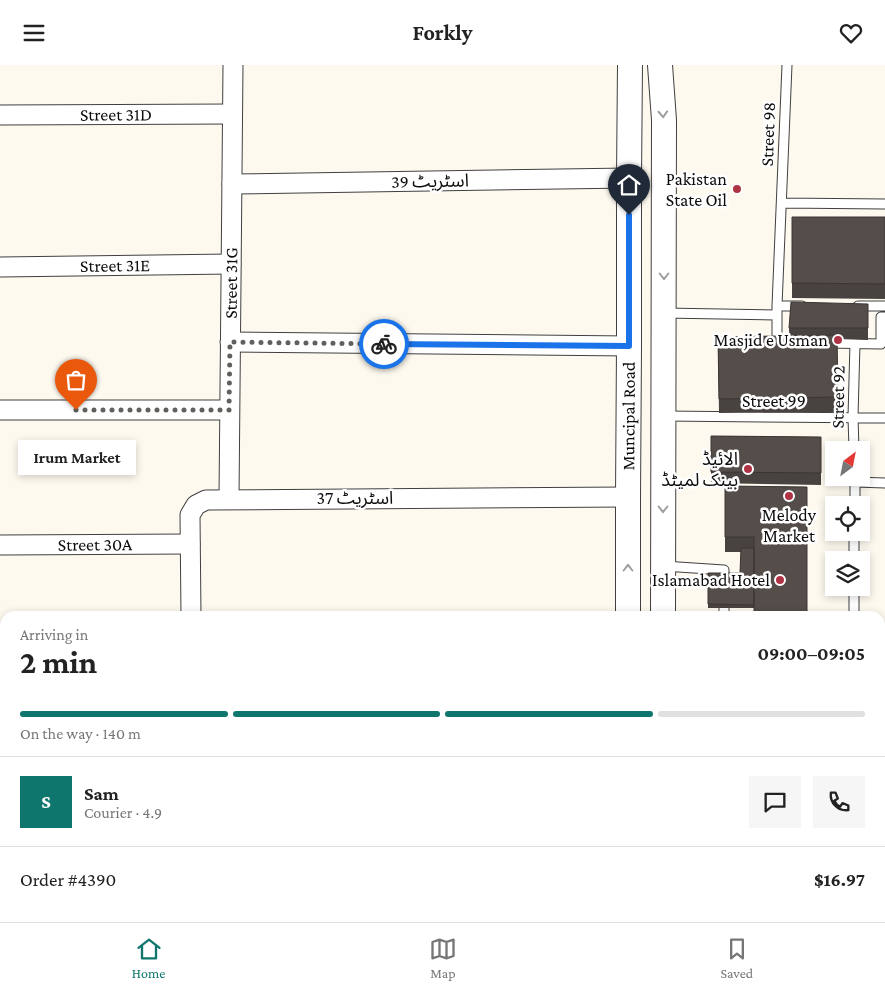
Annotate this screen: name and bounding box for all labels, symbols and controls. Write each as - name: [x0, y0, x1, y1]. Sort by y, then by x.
- icon: menu: [20, 19, 48, 47]
- icon: heart: [837, 19, 865, 47]
- text: Forkly: [413, 20, 472, 45]
- street label: Street 98: [757, 101, 779, 167]
- street label: Street 31D: [80, 104, 152, 125]
- one-way arrow: [658, 110, 669, 118]
- pin: [608, 164, 650, 215]
- place label: Pakistan State Oil: [666, 169, 727, 210]
- street label: اسٹریٹ 39: [391, 170, 469, 193]
- icon: home: [615, 171, 643, 199]
- marker: Pakistan State Oil: [731, 183, 743, 195]
- street label: Street 31G: [221, 247, 241, 319]
- street label: Street 31E: [80, 255, 150, 276]
- one-way arrow: [659, 272, 669, 280]
- courier: [359, 319, 409, 369]
- icon: bike: [370, 330, 398, 358]
- place label: Masjid e Usman: [714, 330, 828, 351]
- marker: Masjid e Usman: [832, 334, 844, 346]
- pin: [55, 359, 97, 410]
- street label: Muncipal Road: [618, 361, 639, 470]
- street label: Street 92: [827, 365, 849, 429]
- icon: bag: [62, 366, 90, 394]
- street label: Street 99: [742, 391, 806, 411]
- callout: Irum Market: [17, 440, 135, 475]
- north arrow: [825, 441, 870, 486]
- map controls: [825, 441, 870, 596]
- text: Irum Market: [33, 449, 121, 466]
- place label: الائیڈ بینک لمیٹڈ: [661, 449, 738, 490]
- marker: الائیڈ بینک لمیٹڈ: [742, 463, 754, 475]
- street label: اسٹریٹ 37: [317, 488, 393, 509]
- marker: Melody Market: [783, 490, 795, 502]
- button: locate: [825, 496, 870, 541]
- one-way arrow: [658, 505, 668, 513]
- place label: Melody Market: [762, 505, 817, 546]
- street label: Street 30A: [58, 534, 133, 555]
- button: layers: [825, 551, 870, 596]
- one-way arrow: [623, 563, 633, 571]
- place label: Islamabad Hotel: [652, 570, 770, 590]
- marker: Islamabad Hotel: [774, 574, 786, 586]
- text: Arriving in: [20, 626, 88, 643]
- text: 09:00–09:05: [757, 643, 865, 664]
- text: 2 min: [20, 644, 97, 680]
- text: On the way · 140 m: [20, 725, 141, 742]
- button: chat: [749, 776, 801, 828]
- button: phone: [813, 776, 865, 828]
- text: Sam: [84, 783, 119, 804]
- text: S: [41, 791, 51, 812]
- text: Courier · 4.9: [84, 804, 162, 821]
- text: Order #4390: [20, 869, 116, 890]
- text: $16.97: [814, 869, 865, 890]
- tab: Home: [132, 935, 165, 981]
- tab: Map: [429, 935, 457, 981]
- tab: Saved: [720, 935, 753, 981]

